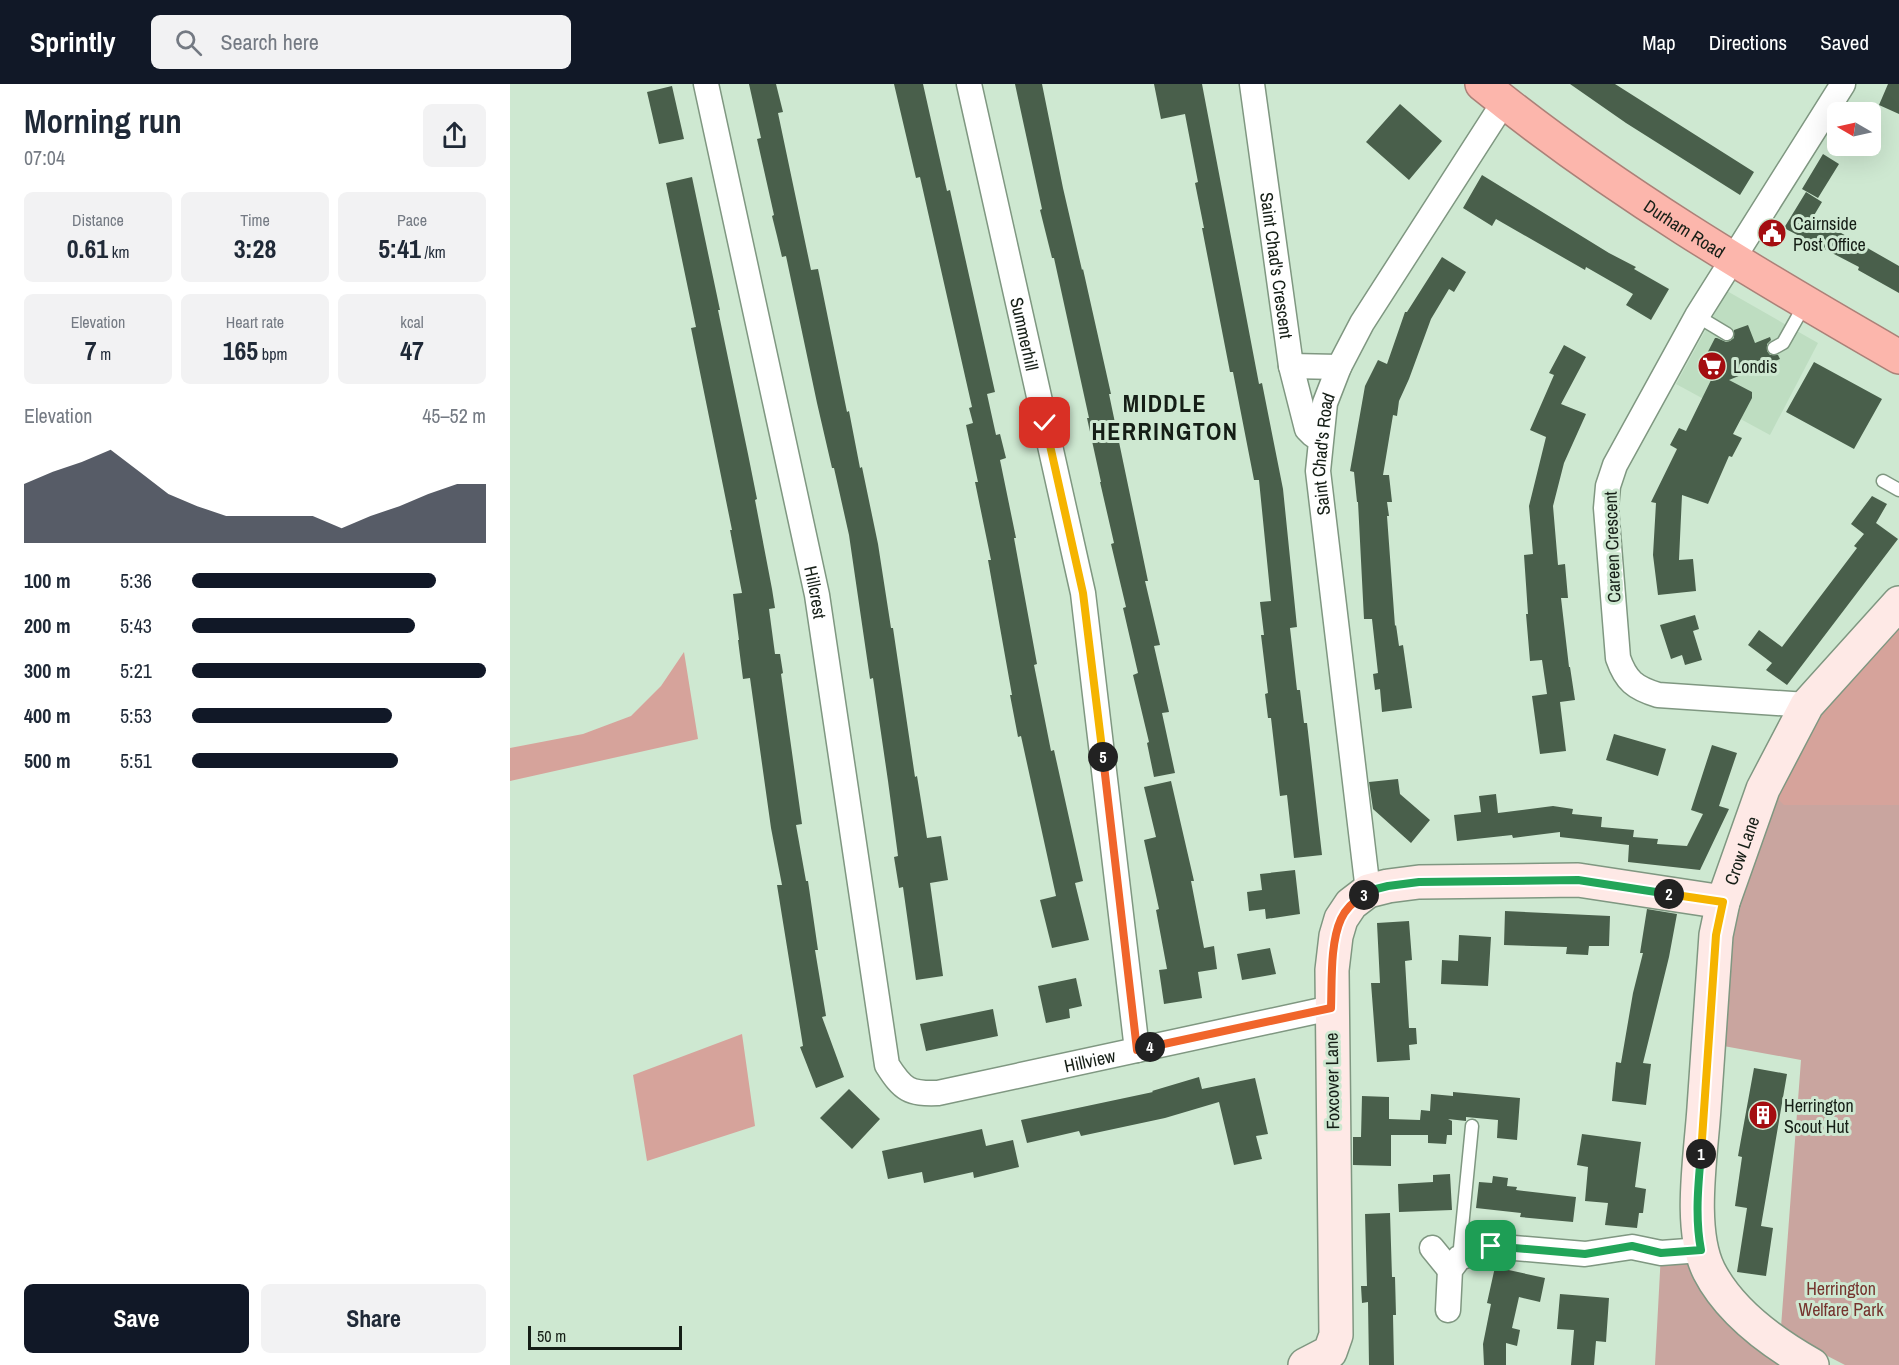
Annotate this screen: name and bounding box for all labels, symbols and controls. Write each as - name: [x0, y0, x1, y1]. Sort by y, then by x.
- search box: [151, 15, 571, 69]
- text: Sprintly: [30, 23, 115, 61]
- icon: search: [172, 26, 205, 59]
- text: Search here: [220, 27, 319, 57]
- text: Map: [1642, 28, 1676, 57]
- text: Directions: [1709, 28, 1787, 57]
- text: Saved: [1820, 28, 1869, 57]
- text: Morning run: [24, 99, 182, 143]
- north arrow: [1827, 102, 1881, 156]
- map controls: [1827, 102, 1881, 156]
- button: share: [423, 104, 486, 167]
- text: 07:04: [24, 144, 65, 171]
- street label: Saint Chad's Crescent: [1255, 191, 1300, 340]
- street label: Durham Road: [1639, 193, 1730, 264]
- text: Distance: [72, 209, 124, 231]
- text: Time: [240, 209, 270, 231]
- text: Pace: [397, 209, 427, 231]
- place label: Cairnside Post Office: [1793, 211, 1866, 257]
- public building icon: Cairnside Post Office: [1756, 217, 1788, 249]
- text: 0.61: [67, 231, 108, 266]
- text: 3:28: [234, 231, 276, 266]
- text: 5:41: [378, 231, 421, 266]
- text: km: [108, 241, 129, 263]
- text: /km: [421, 241, 446, 263]
- street label: Summerhill: [1005, 295, 1045, 373]
- text: Elevation: [71, 311, 125, 333]
- text: Heart rate: [226, 311, 284, 333]
- text: kcal: [400, 311, 424, 333]
- text: 7: [85, 333, 97, 368]
- text: 165: [223, 333, 258, 368]
- text: 47: [400, 333, 424, 368]
- text: m: [97, 343, 111, 365]
- text: bpm: [258, 343, 287, 365]
- supermarket icon: Londis: [1696, 350, 1728, 382]
- place label: Londis: [1733, 354, 1777, 379]
- district label: MIDDLE HERRINGTON: [1092, 387, 1238, 447]
- street label: Saint Chad's Road: [1305, 389, 1340, 517]
- pin: [1019, 397, 1070, 448]
- text: Elevation: [24, 402, 92, 429]
- text: 45–52 m: [422, 402, 486, 429]
- icon: check: [1028, 406, 1061, 439]
- street label: Careen Crescent: [1598, 491, 1626, 603]
- street label: Hillcrest: [799, 563, 833, 620]
- text: 100 m: [24, 567, 71, 594]
- text: 5:36: [120, 567, 152, 594]
- text: 200 m: [24, 612, 71, 639]
- text: 5:43: [120, 612, 152, 639]
- text: 300 m: [24, 657, 71, 684]
- text: 5:21: [120, 657, 152, 684]
- text: 400 m: [24, 702, 71, 729]
- text: 5:53: [120, 702, 152, 729]
- pin: 5: [1088, 742, 1118, 772]
- text: 5: [1099, 746, 1107, 768]
- text: 500 m: [24, 747, 71, 774]
- text: 5:51: [120, 747, 152, 774]
- street label: Crow Lane: [1718, 813, 1765, 888]
- pin: 2: [1654, 879, 1684, 909]
- pin: 3: [1349, 880, 1379, 910]
- text: 2: [1665, 883, 1673, 905]
- text: 3: [1360, 884, 1368, 906]
- pin: 4: [1135, 1032, 1165, 1062]
- street label: Foxcover Lane: [1319, 1032, 1345, 1130]
- text: 4: [1146, 1036, 1154, 1058]
- street label: Hillview: [1062, 1042, 1118, 1078]
- place label: Herrington Scout Hut: [1784, 1093, 1854, 1139]
- building icon: Herrington Scout Hut: [1747, 1099, 1779, 1131]
- pin: 1: [1686, 1139, 1716, 1169]
- text: 1: [1697, 1143, 1705, 1165]
- pin: [1465, 1220, 1516, 1271]
- icon: arrive: [1474, 1229, 1507, 1262]
- park label: Herrington Welfare Park: [1798, 1276, 1884, 1322]
- button: Save: [24, 1284, 249, 1353]
- button: Share: [261, 1284, 486, 1353]
- scale bar: [528, 1323, 682, 1350]
- text: 50 m: [537, 1325, 566, 1347]

